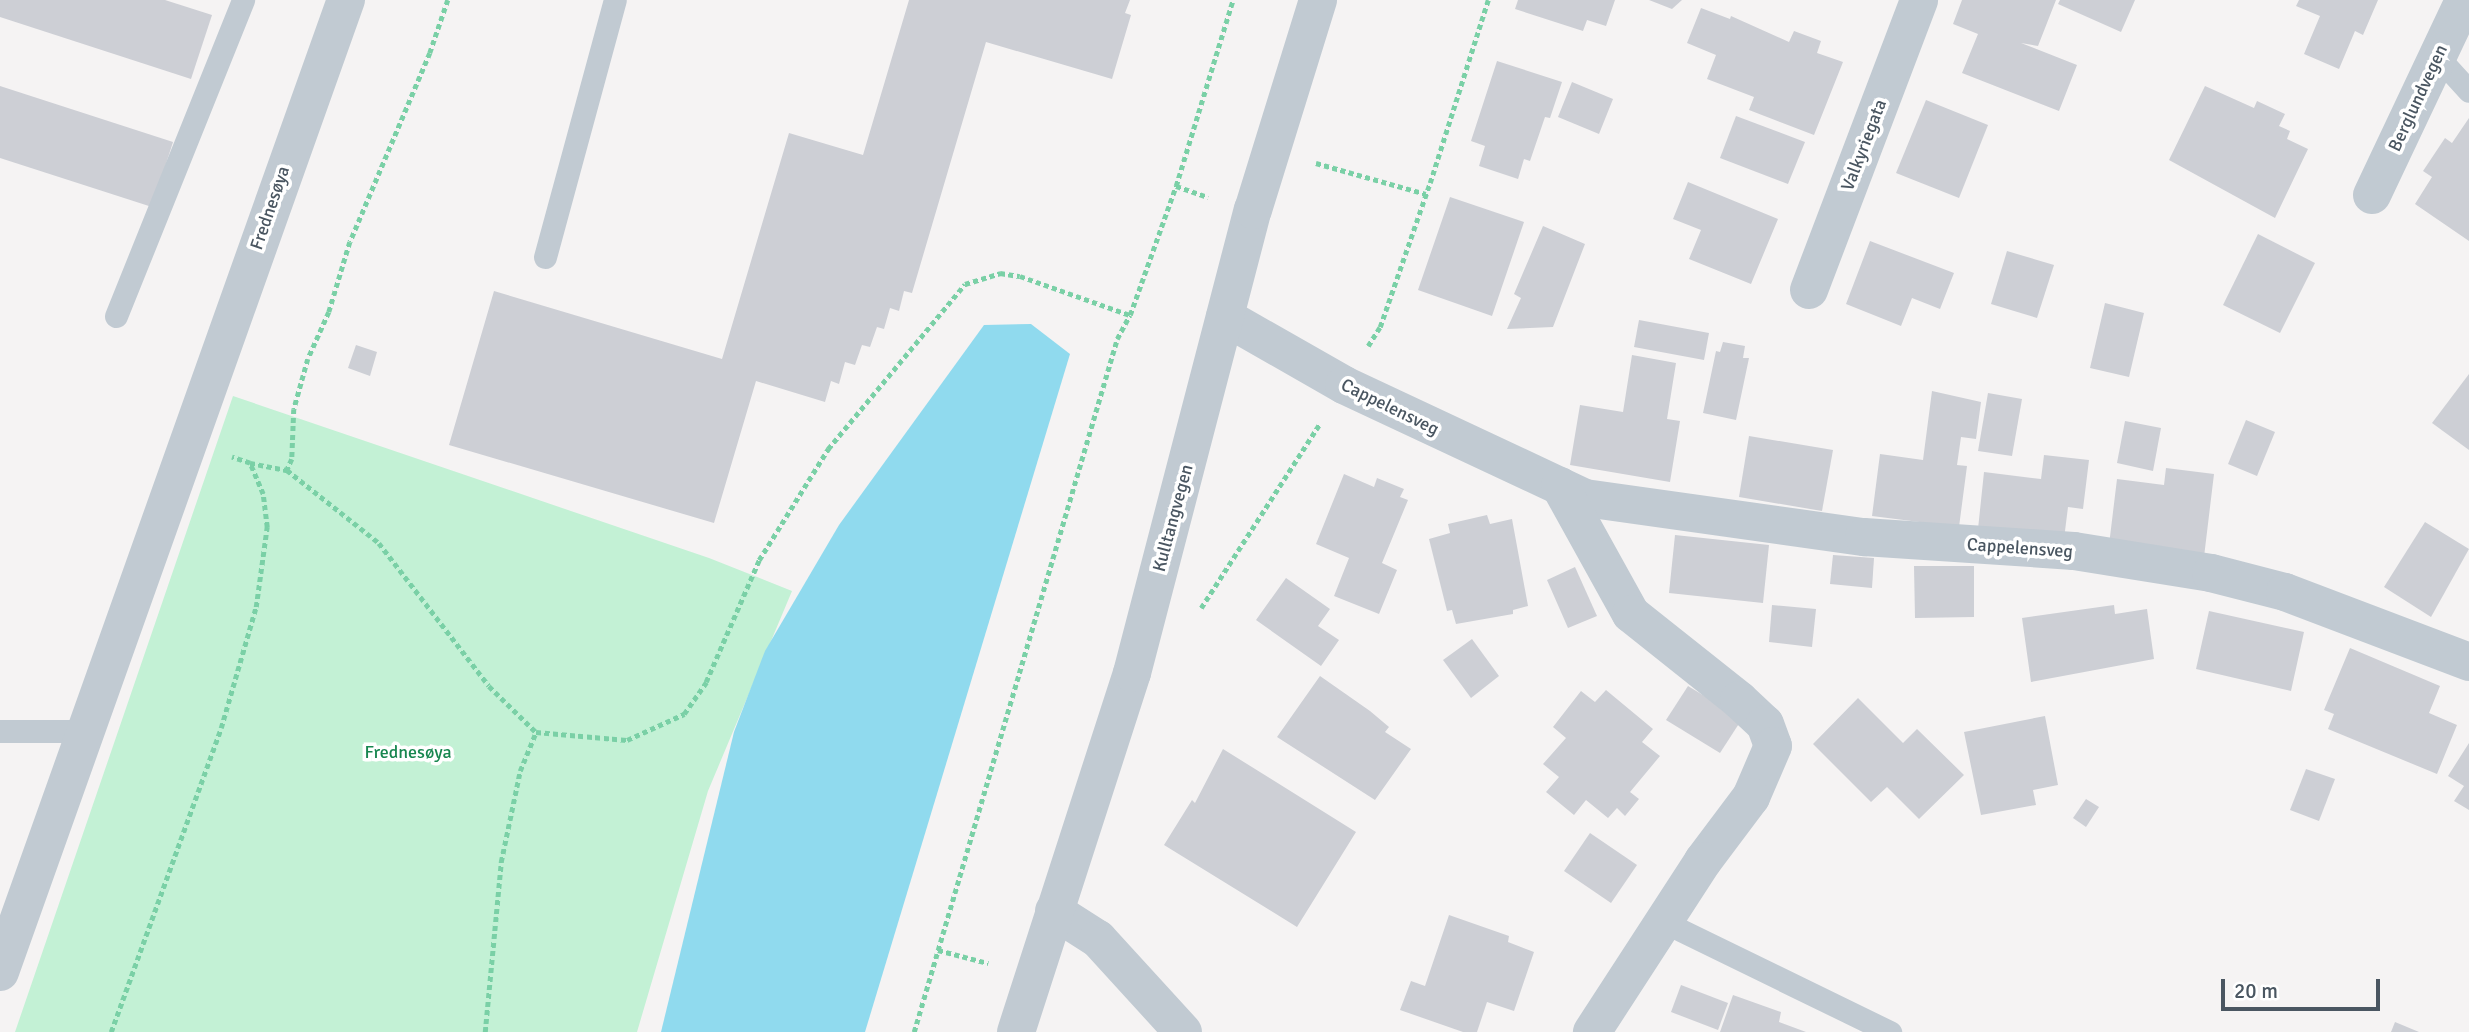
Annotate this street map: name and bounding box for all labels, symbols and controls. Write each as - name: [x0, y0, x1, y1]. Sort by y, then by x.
- street label: Berglundvegen: [2384, 41, 2452, 155]
- street label: Valkyriegata: [1837, 96, 1891, 194]
- street label: Frednesøya: [246, 163, 294, 253]
- street label: Cappelensveg: [1338, 374, 1442, 440]
- street label: Kulltangvegen: [1148, 462, 1198, 574]
- street label: Cappelensveg: [1966, 534, 2074, 562]
- park label: Frednesøya: [364, 741, 452, 763]
- scale bar: [2224, 965, 2383, 1009]
- text: 20 m: [2234, 978, 2278, 1004]

